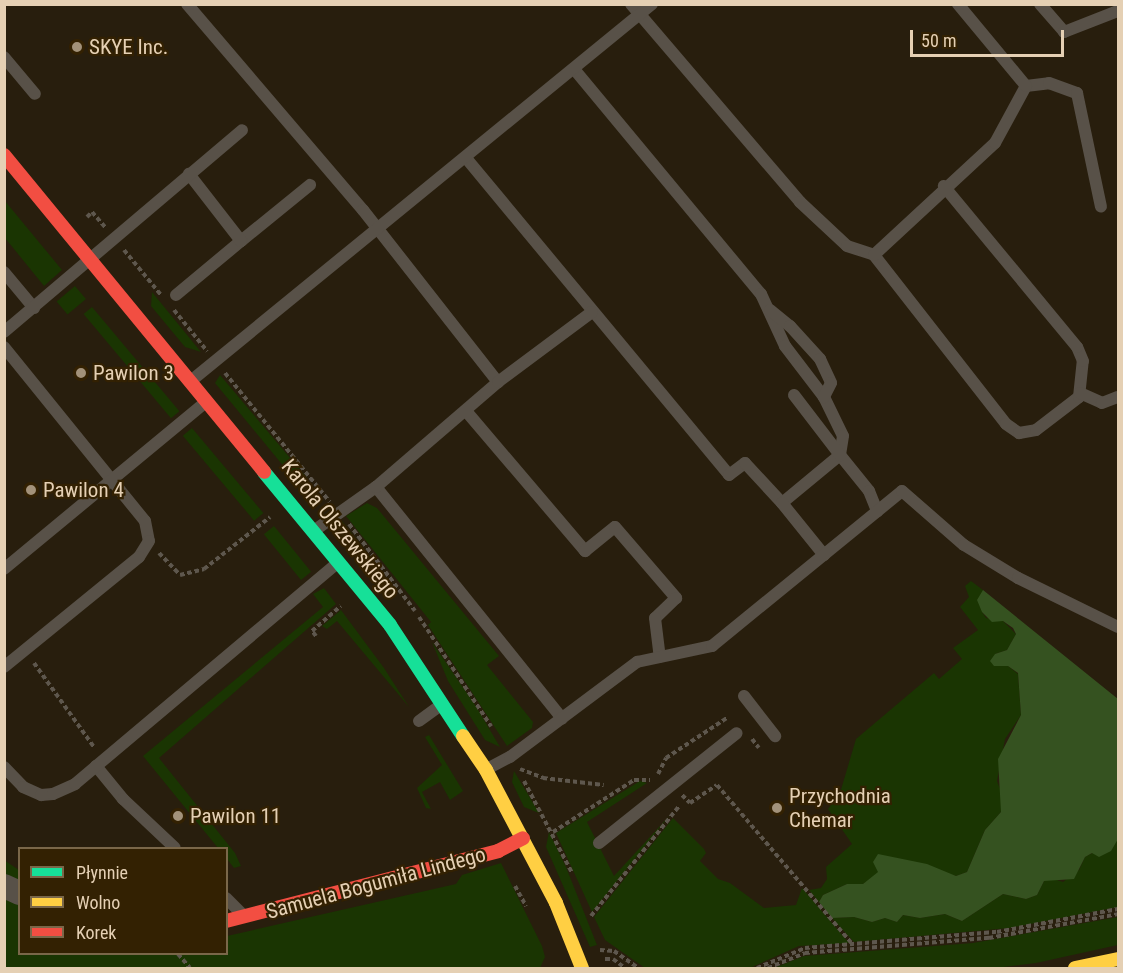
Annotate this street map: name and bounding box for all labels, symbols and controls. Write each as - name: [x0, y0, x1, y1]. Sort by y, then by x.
- scale bar: [913, 18, 1068, 56]
- text: 50 m: [921, 30, 956, 51]
- place label: SKYE Inc.: [89, 34, 168, 60]
- marker: SKYE Inc.: [70, 40, 84, 54]
- place label: Pawilon 3: [93, 360, 174, 386]
- marker: Pawilon 3: [74, 366, 88, 380]
- street label: Karola Olszewskiego: [276, 454, 404, 604]
- place label: Pawilon 4: [43, 477, 124, 503]
- marker: Pawilon 4: [24, 483, 38, 497]
- place label: Przychodnia Chemar: [789, 783, 891, 833]
- marker: Przychodnia Chemar: [770, 801, 784, 815]
- place label: Pawilon 11: [190, 803, 281, 829]
- marker: Pawilon 11: [171, 809, 185, 823]
- street label: Samuela Bogumiła Lindego: [264, 842, 488, 924]
- legend: [18, 847, 228, 955]
- text: Płynnie: [76, 862, 128, 883]
- text: Wolno: [76, 892, 120, 913]
- text: Korek: [76, 922, 116, 943]

